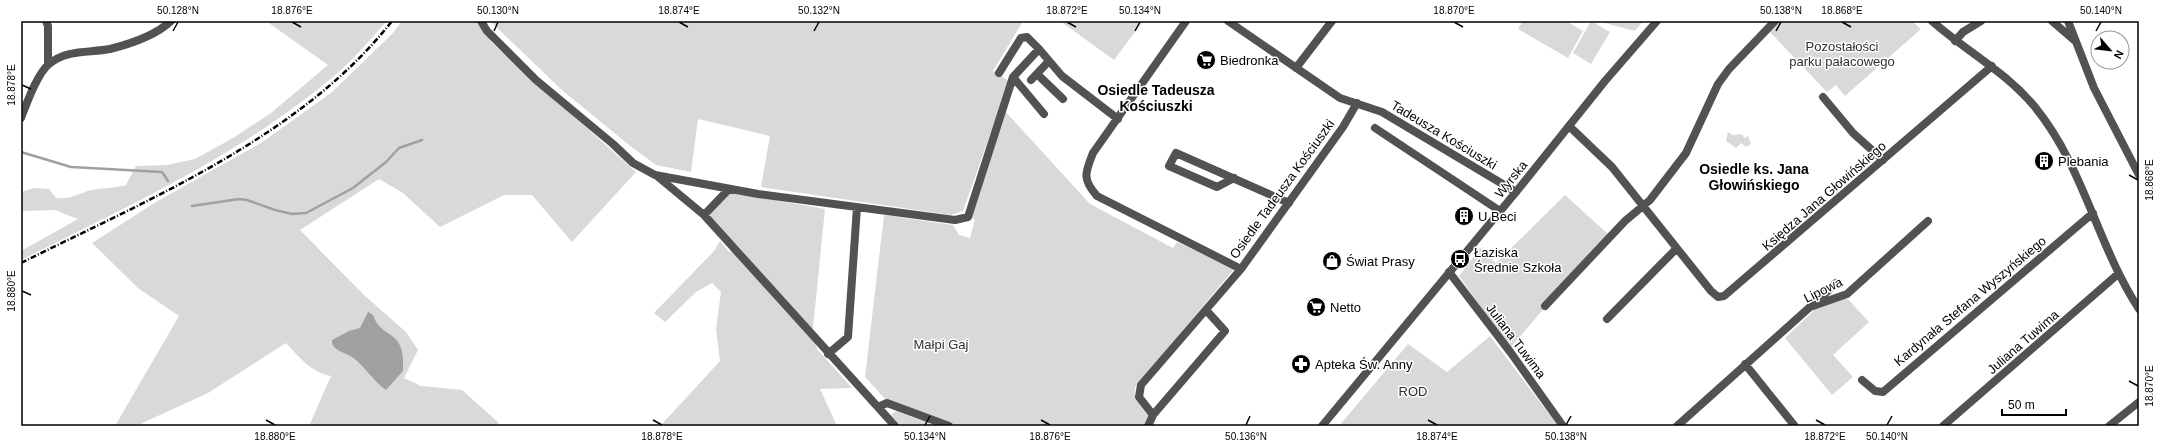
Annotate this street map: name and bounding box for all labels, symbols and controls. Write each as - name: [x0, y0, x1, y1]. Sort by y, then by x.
- text: 50.128°N: [157, 5, 199, 16]
- text: 18.876°E: [271, 5, 313, 16]
- text: 50.130°N: [477, 5, 519, 16]
- text: 18.874°E: [658, 5, 700, 16]
- text: 50.132°N: [798, 5, 840, 16]
- text: 18.872°E: [1046, 5, 1088, 16]
- text: 50.134°N: [1119, 5, 1161, 16]
- text: 18.870°E: [1433, 5, 1475, 16]
- text: 50.138°N: [1760, 5, 1802, 16]
- text: 18.868°E: [1821, 5, 1863, 16]
- text: 50.140°N: [2080, 5, 2122, 16]
- north arrow: [2090, 30, 2130, 70]
- park label: Pozostałości parku pałacowego: [1789, 39, 1895, 69]
- text: N: [2112, 48, 2126, 61]
- supermarket icon: Biedronka: [1195, 49, 1217, 71]
- place label: Biedronka: [1220, 53, 1279, 68]
- text: 18.878°E: [6, 64, 17, 106]
- district label: Osiedle Tadeusza Kościuszki: [1097, 82, 1215, 114]
- street label: Tadeusza Kościuszki: [1388, 97, 1500, 173]
- street label: Osiedle Tadeusza Kościuszki: [1227, 116, 1338, 261]
- street label: Księdza Jana Głowińskiego: [1759, 138, 1889, 254]
- building icon: Plebania: [2033, 150, 2055, 172]
- place label: Plebania: [2058, 154, 2109, 169]
- street label: Wyrska: [1492, 157, 1531, 201]
- text: 18.868°E: [2144, 159, 2155, 201]
- district label: Osiedle ks. Jana Głowińskiego: [1699, 161, 1809, 193]
- building icon: U Beci: [1453, 205, 1475, 227]
- place label: U Beci: [1478, 209, 1516, 224]
- street label: Kardynała Stefana Wyszyńskiego: [1891, 233, 2049, 369]
- place label: Łaziska Średnie Szkoła: [1474, 245, 1562, 275]
- bus stop icon: Łaziska Średnie Szkoła: [1449, 248, 1471, 270]
- shop icon: Świat Prasy: [1321, 250, 1343, 272]
- place label: Świat Prasy: [1346, 254, 1415, 269]
- text: 18.880°E: [6, 270, 17, 312]
- street label: Lipowa: [1801, 274, 1845, 306]
- supermarket icon: Netto: [1305, 296, 1327, 318]
- place label: Netto: [1330, 300, 1361, 315]
- street label: Juliana Tuwima: [1483, 301, 1549, 382]
- street label: Juliana Tuwima: [1984, 306, 2062, 377]
- park label: Małpi Gaj: [914, 337, 969, 352]
- pharmacy icon: Apteka Św. Anny: [1290, 353, 1312, 375]
- place label: Apteka Św. Anny: [1315, 357, 1413, 372]
- text: 18.870°E: [2144, 365, 2155, 407]
- park label: ROD: [1399, 384, 1427, 399]
- scale bar: [2002, 391, 2066, 417]
- text: 50 m: [2008, 398, 2035, 412]
- text: 18.880°E: [254, 431, 296, 442]
- text: 18.878°E: [641, 431, 683, 442]
- text: 50.134°N: [904, 431, 946, 442]
- text: 18.876°E: [1029, 431, 1071, 442]
- text: 50.136°N: [1225, 431, 1267, 442]
- text: 18.874°E: [1416, 431, 1458, 442]
- text: 50.138°N: [1545, 431, 1587, 442]
- text: 18.872°E: [1804, 431, 1846, 442]
- text: 50.140°N: [1866, 431, 1908, 442]

